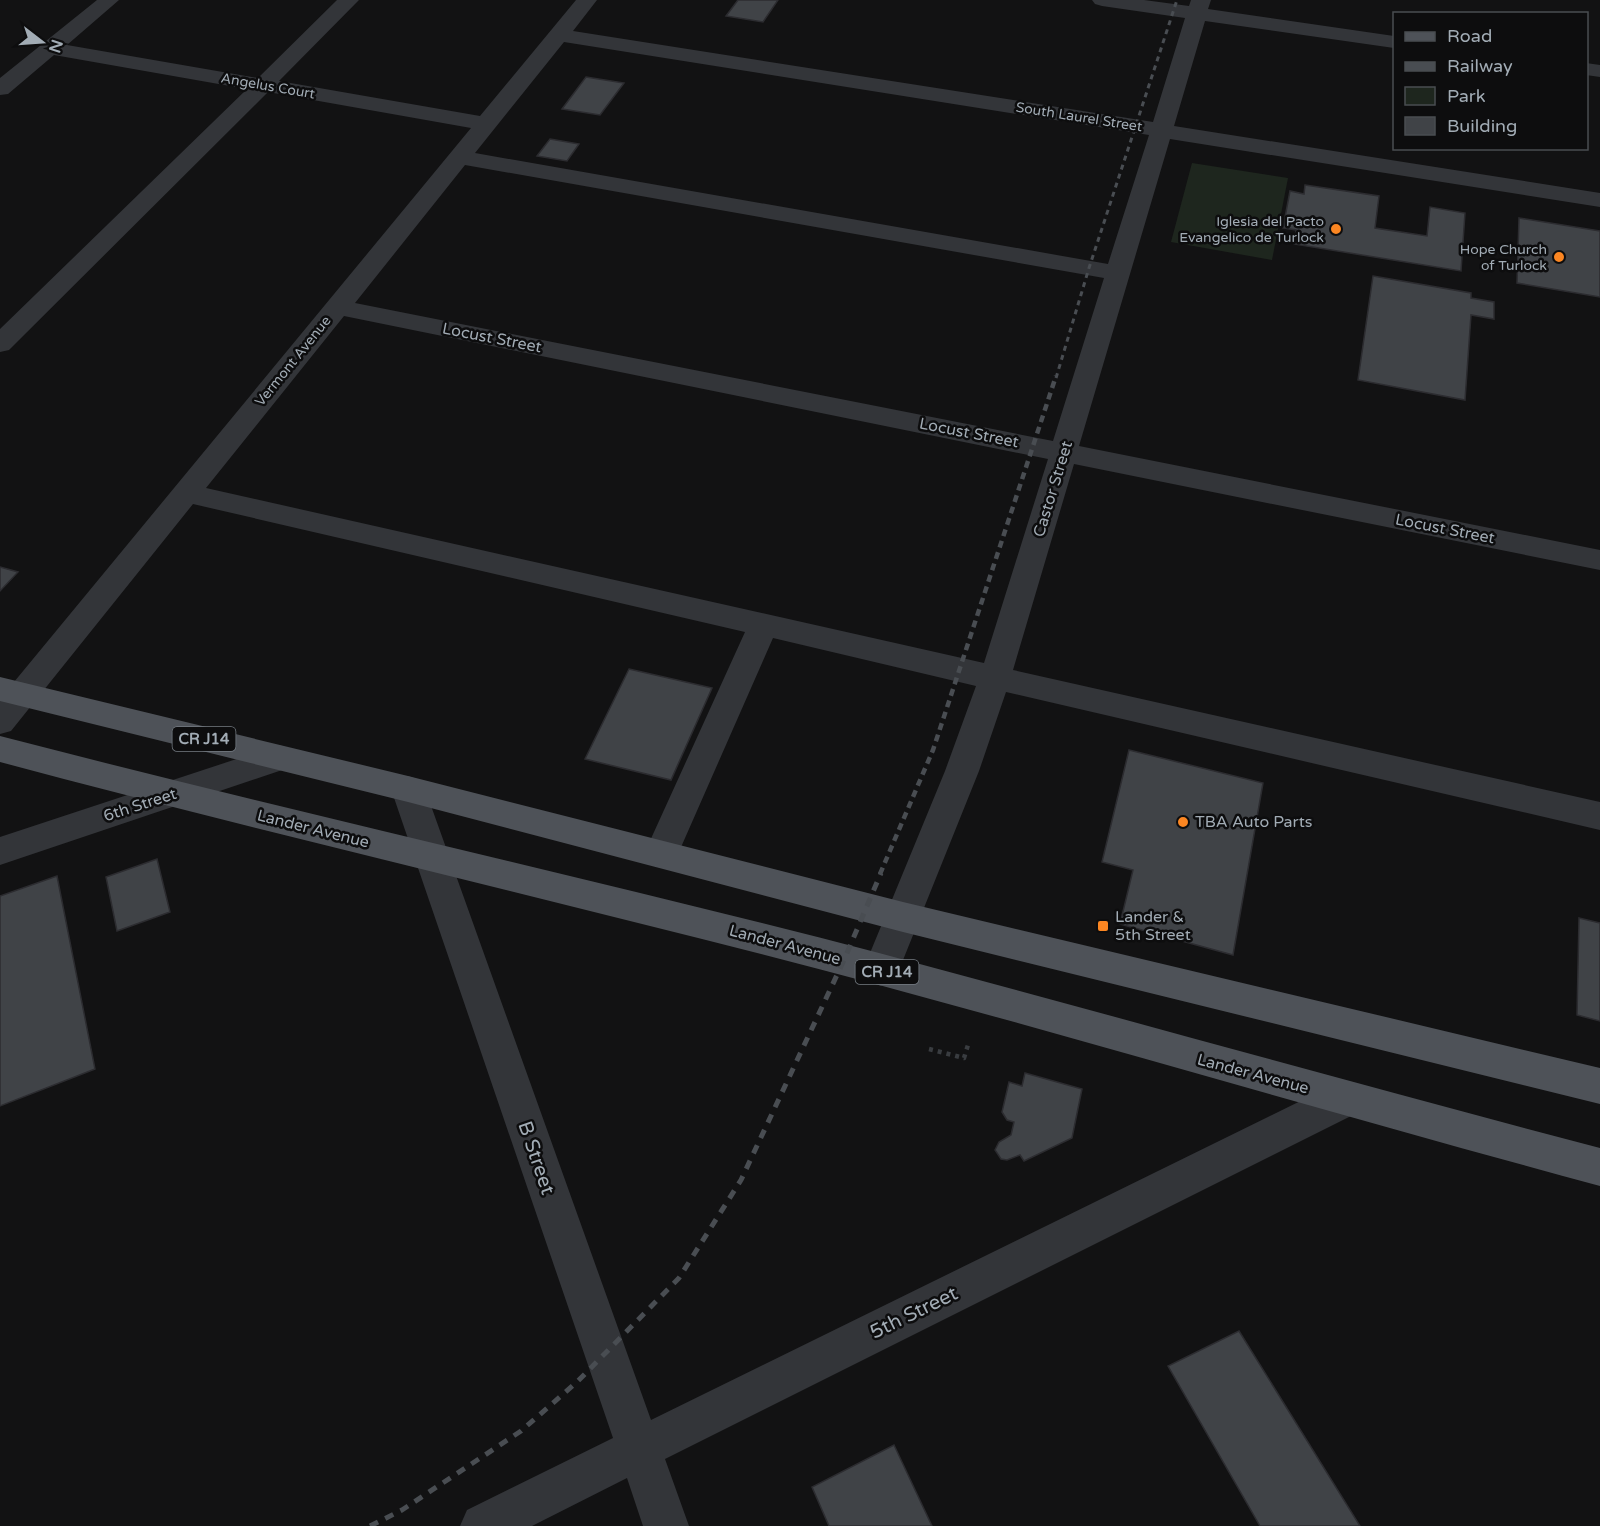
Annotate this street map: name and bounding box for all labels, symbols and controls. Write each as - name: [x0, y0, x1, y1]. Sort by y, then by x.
- north arrow: [12, 12, 72, 72]
- legend: [1393, 12, 1588, 150]
- text: Road: [1447, 25, 1492, 47]
- text: N: [44, 37, 67, 55]
- text: Railway: [1447, 55, 1513, 77]
- street label: Angelus Court: [220, 69, 317, 103]
- text: Park: [1447, 85, 1486, 107]
- street label: South Laurel Street: [1015, 99, 1144, 135]
- text: Building: [1447, 115, 1517, 137]
- place label: Iglesia del Pacto Evangelico de Turlock: [1179, 213, 1324, 246]
- marker: Iglesia del Pacto Evangelico de Turlock: [1329, 222, 1343, 236]
- place label: Hope Church of Turlock: [1460, 241, 1547, 274]
- marker: Hope Church of Turlock: [1552, 250, 1566, 264]
- street label: Vermont Avenue: [251, 312, 335, 410]
- street label: Locust Street: [441, 319, 543, 357]
- street label: Locust Street: [918, 414, 1020, 452]
- street label: Castor Street: [1029, 439, 1077, 539]
- street label: Locust Street: [1394, 510, 1496, 548]
- road number: CR J14: [172, 727, 236, 751]
- street label: 6th Street: [101, 784, 179, 826]
- street label: Lander Avenue: [255, 805, 371, 853]
- place label: TBA Auto Parts: [1195, 812, 1313, 832]
- marker: TBA Auto Parts: [1176, 815, 1190, 829]
- place label: Lander & 5th Street: [1115, 907, 1191, 945]
- marker: Lander & 5th Street: [1096, 919, 1110, 933]
- street label: Lander Avenue: [727, 921, 843, 969]
- road number: CR J14: [856, 960, 918, 984]
- street label: Lander Avenue: [1195, 1050, 1311, 1098]
- street label: B Street: [512, 1118, 560, 1198]
- street label: 5th Street: [866, 1281, 962, 1345]

